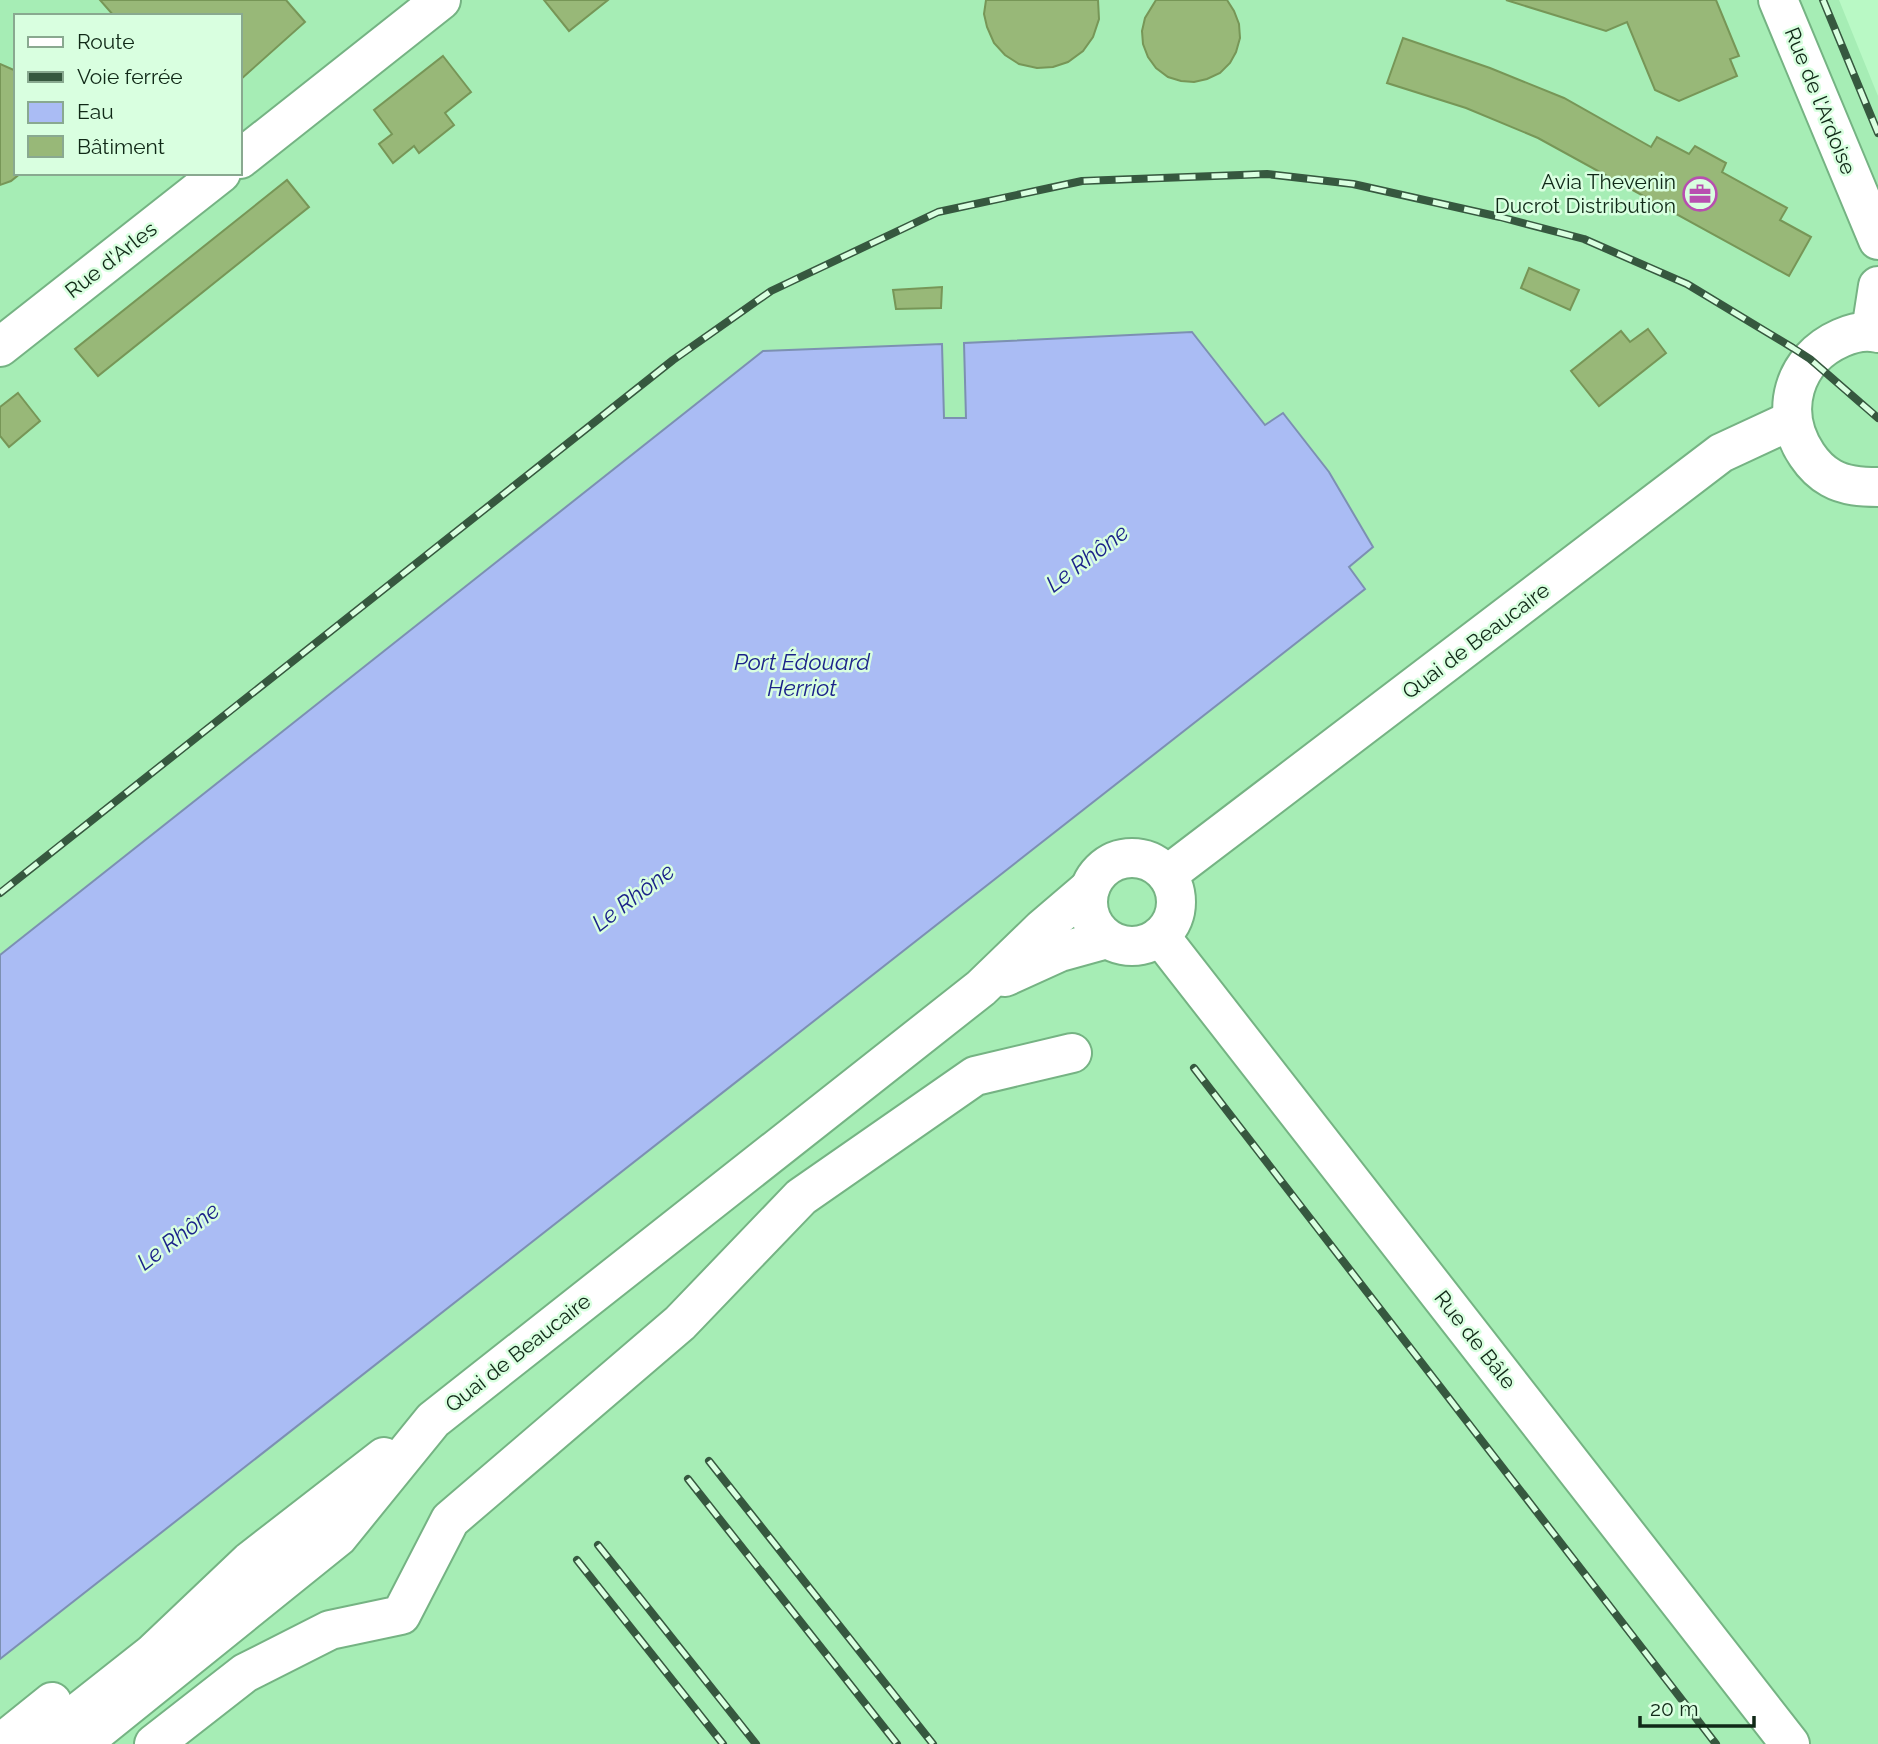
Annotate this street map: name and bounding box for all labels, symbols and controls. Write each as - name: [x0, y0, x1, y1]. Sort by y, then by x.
- legend: [14, 14, 242, 175]
- street label: Rue de l'Ardoise: [1780, 24, 1861, 178]
- text: Route: [77, 29, 135, 54]
- text: Voie ferrée: [77, 64, 183, 89]
- text: Eau: [77, 99, 114, 124]
- text: Bâtiment: [77, 134, 165, 159]
- place label: Avia Thevenin Ducrot Distribution: [1495, 169, 1676, 218]
- office icon: Avia Thevenin Ducrot Distribution: [1681, 175, 1719, 213]
- street label: Rue d'Arles: [60, 216, 161, 303]
- water label: Le Rhône: [1040, 518, 1133, 597]
- street label: Quai de Beaucaire: [1397, 577, 1554, 704]
- water label: Port Édouard Herriot: [734, 648, 871, 701]
- water label: Le Rhône: [586, 857, 679, 936]
- water label: Le Rhône: [131, 1196, 224, 1275]
- street label: Rue de Bâle: [1429, 1286, 1522, 1394]
- street label: Quai de Beaucaire: [440, 1288, 595, 1417]
- scale bar: [1640, 1684, 1754, 1728]
- text: 20 m: [1650, 1696, 1698, 1721]

